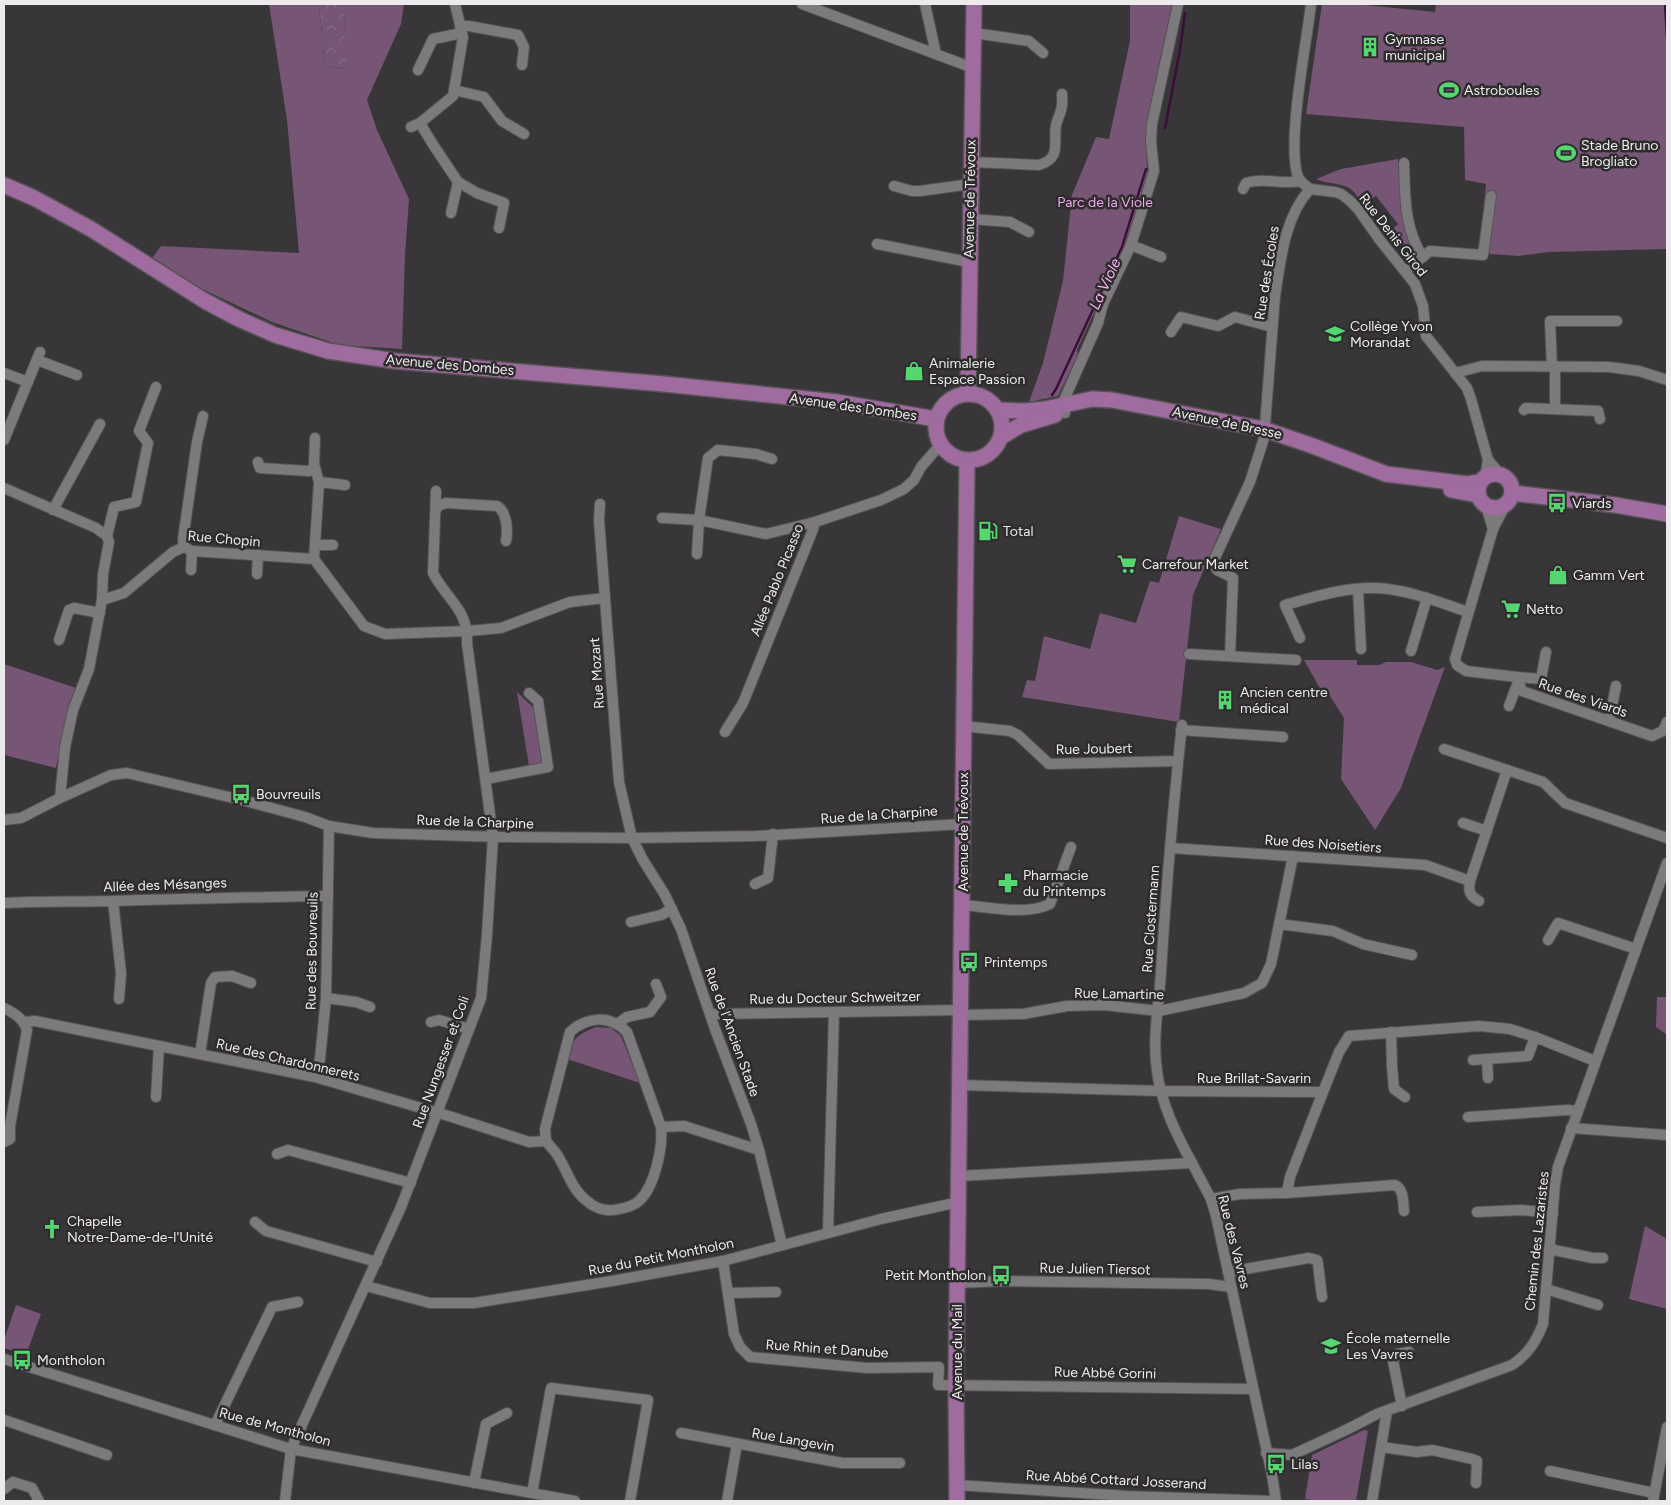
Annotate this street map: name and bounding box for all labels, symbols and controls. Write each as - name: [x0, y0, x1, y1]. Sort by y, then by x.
- place label: Gymnase municipal: [1385, 31, 1445, 64]
- building icon: Gymnase municipal: [1359, 36, 1381, 58]
- sports icon: Astroboules: [1438, 79, 1460, 101]
- place label: Astroboules: [1464, 82, 1540, 99]
- place label: Stade Bruno Brogliato: [1581, 137, 1658, 170]
- street label: Avenue de Trévoux: [960, 139, 980, 259]
- sports icon: Stade Bruno Brogliato: [1555, 142, 1577, 164]
- street label: Rue Denis Girod: [1355, 190, 1431, 280]
- park label: Parc de la Viole: [1057, 194, 1153, 211]
- street label: Rue des Écoles: [1251, 225, 1283, 321]
- water label: La Viole: [1085, 256, 1125, 312]
- place label: Collège Yvon Morandat: [1350, 318, 1433, 351]
- school or university icon: Collège Yvon Morandat: [1324, 323, 1346, 345]
- street label: Avenue des Dombes: [385, 351, 515, 379]
- place label: Animalerie Espace Passion: [929, 355, 1025, 388]
- shop icon: Animalerie Espace Passion: [903, 360, 925, 382]
- street label: Avenue des Dombes: [788, 390, 918, 424]
- street label: Avenue de Bresse: [1171, 403, 1284, 443]
- bus stop icon: Viards: [1546, 492, 1568, 514]
- place label: Viards: [1572, 495, 1612, 512]
- fuel station icon: Total: [977, 520, 999, 542]
- street label: Allée Pablo Picasso: [747, 521, 807, 639]
- place label: Total: [1003, 523, 1033, 540]
- street label: Rue Chopin: [187, 527, 261, 551]
- supermarket icon: Carrefour Market: [1116, 553, 1138, 575]
- place label: Carrefour Market: [1142, 556, 1249, 573]
- shop icon: Gamm Vert: [1547, 564, 1569, 586]
- place label: Gamm Vert: [1573, 567, 1645, 584]
- supermarket icon: Netto: [1500, 598, 1522, 620]
- place label: Netto: [1526, 601, 1563, 618]
- street label: Rue Mozart: [586, 637, 608, 709]
- street label: Rue des Viards: [1536, 675, 1630, 721]
- place label: Ancien centre médical: [1240, 684, 1328, 717]
- building icon: Ancien centre médical: [1214, 689, 1236, 711]
- street label: Rue Joubert: [1056, 740, 1132, 758]
- street label: Avenue de Trévoux: [955, 772, 972, 892]
- bus stop icon: Bouvreuils: [230, 783, 252, 805]
- place label: Bouvreuils: [256, 786, 321, 803]
- street label: Rue de la Charpine: [820, 802, 939, 828]
- street label: Rue de la Charpine: [416, 811, 534, 833]
- street label: Rue des Noisetiers: [1264, 831, 1382, 857]
- street label: Rue Clostermann: [1139, 864, 1163, 973]
- place label: Pharmacie du Printemps: [1023, 867, 1106, 900]
- pharmacy icon: Pharmacie du Printemps: [997, 872, 1019, 894]
- street label: Allée des Mésanges: [103, 874, 227, 896]
- street label: Rue des Bouvreuils: [302, 892, 322, 1010]
- bus stop icon: Printemps: [958, 951, 980, 973]
- place label: Printemps: [984, 954, 1047, 971]
- street label: Rue de l’Ancien Stade: [701, 965, 763, 1099]
- street label: Rue Lamartine: [1074, 985, 1164, 1003]
- street label: Rue du Docteur Schweitzer: [749, 988, 921, 1008]
- street label: Rue Nungesser et Coli: [409, 993, 473, 1131]
- street label: Rue des Chardonnerets: [214, 1035, 362, 1085]
- street label: Rue Brillat-Savarin: [1197, 1070, 1311, 1087]
- street label: Chemin des Lazaristes: [1521, 1170, 1553, 1312]
- street label: Rue des Vavres: [1214, 1193, 1254, 1291]
- place label: Chapelle Notre-Dame-de-l'Unité: [67, 1213, 213, 1246]
- church icon: Chapelle Notre-Dame-de-l'Unité: [41, 1218, 63, 1240]
- street label: Rue du Petit Montholon: [587, 1234, 735, 1279]
- street label: Rue Julien Tiersot: [1039, 1260, 1151, 1278]
- bus stop icon: Petit Montholon: [990, 1264, 1012, 1286]
- place label: Petit Montholon: [885, 1267, 986, 1284]
- street label: Avenue du Mail: [949, 1304, 966, 1400]
- place label: École maternelle Les Vavres: [1346, 1330, 1450, 1363]
- school or university icon: École maternelle Les Vavres: [1320, 1335, 1342, 1357]
- street label: Rue Rhin et Danube: [765, 1336, 889, 1362]
- bus stop icon: Montholon: [11, 1349, 33, 1371]
- place label: Montholon: [37, 1352, 105, 1369]
- street label: Rue Abbé Gorini: [1054, 1364, 1156, 1382]
- street label: Rue de Montholon: [217, 1404, 333, 1450]
- street label: Rue Langevin: [750, 1424, 836, 1456]
- bus stop icon: Lilas: [1265, 1453, 1287, 1475]
- place label: Lilas: [1291, 1456, 1318, 1473]
- street label: Rue Abbé Cottard Josserand: [1025, 1467, 1207, 1493]

